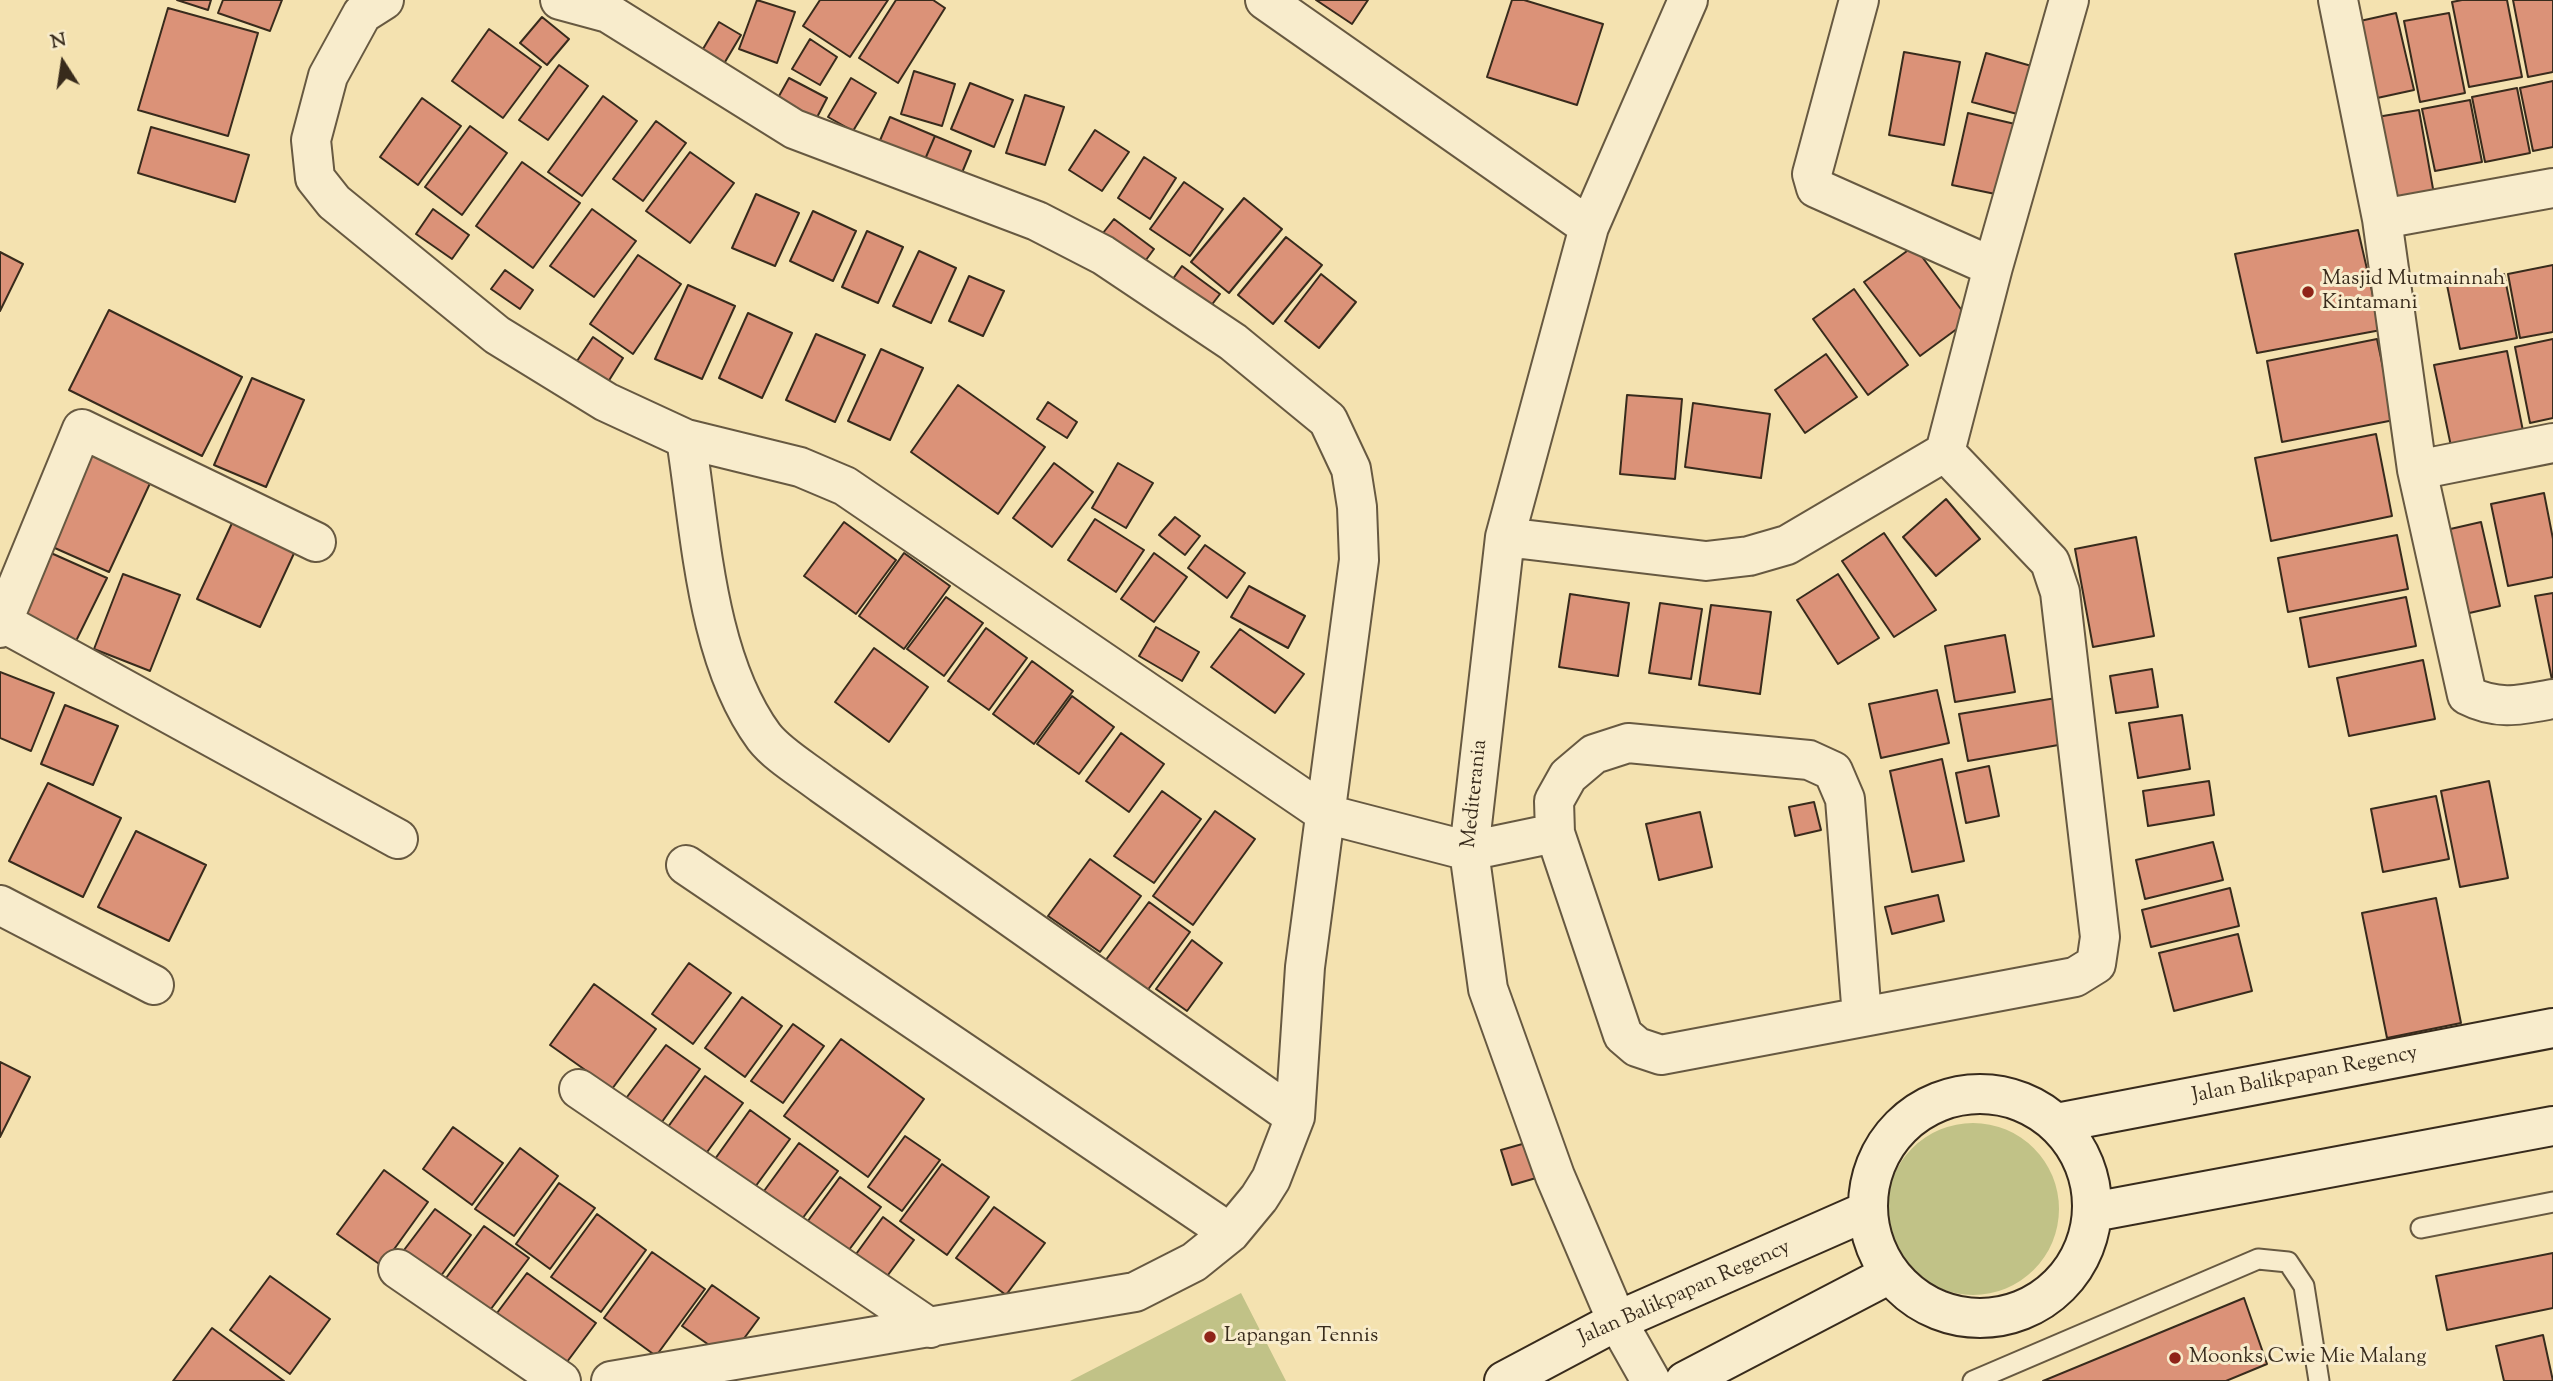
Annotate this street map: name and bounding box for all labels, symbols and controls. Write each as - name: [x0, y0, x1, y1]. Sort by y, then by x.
- text: N: [48, 27, 69, 57]
- north arrow: [28, 28, 98, 98]
- place label: Masjid Mutmainnah Kintamani: [2322, 267, 2505, 317]
- marker: Masjid Mutmainnah Kintamani: [2300, 284, 2316, 300]
- street label: Mediterania: [1458, 738, 1494, 850]
- street label: Jalan Balikpapan Regency: [2190, 1042, 2420, 1110]
- street label: Jalan Balikpapan Regency: [1575, 1236, 1795, 1352]
- place label: Lapangan Tennis: [1224, 1324, 1378, 1350]
- marker: Lapangan Tennis: [1202, 1329, 1218, 1345]
- place label: Moonks Cwie Mie Malang: [2189, 1345, 2426, 1371]
- marker: Moonks Cwie Mie Malang: [2167, 1350, 2183, 1366]

